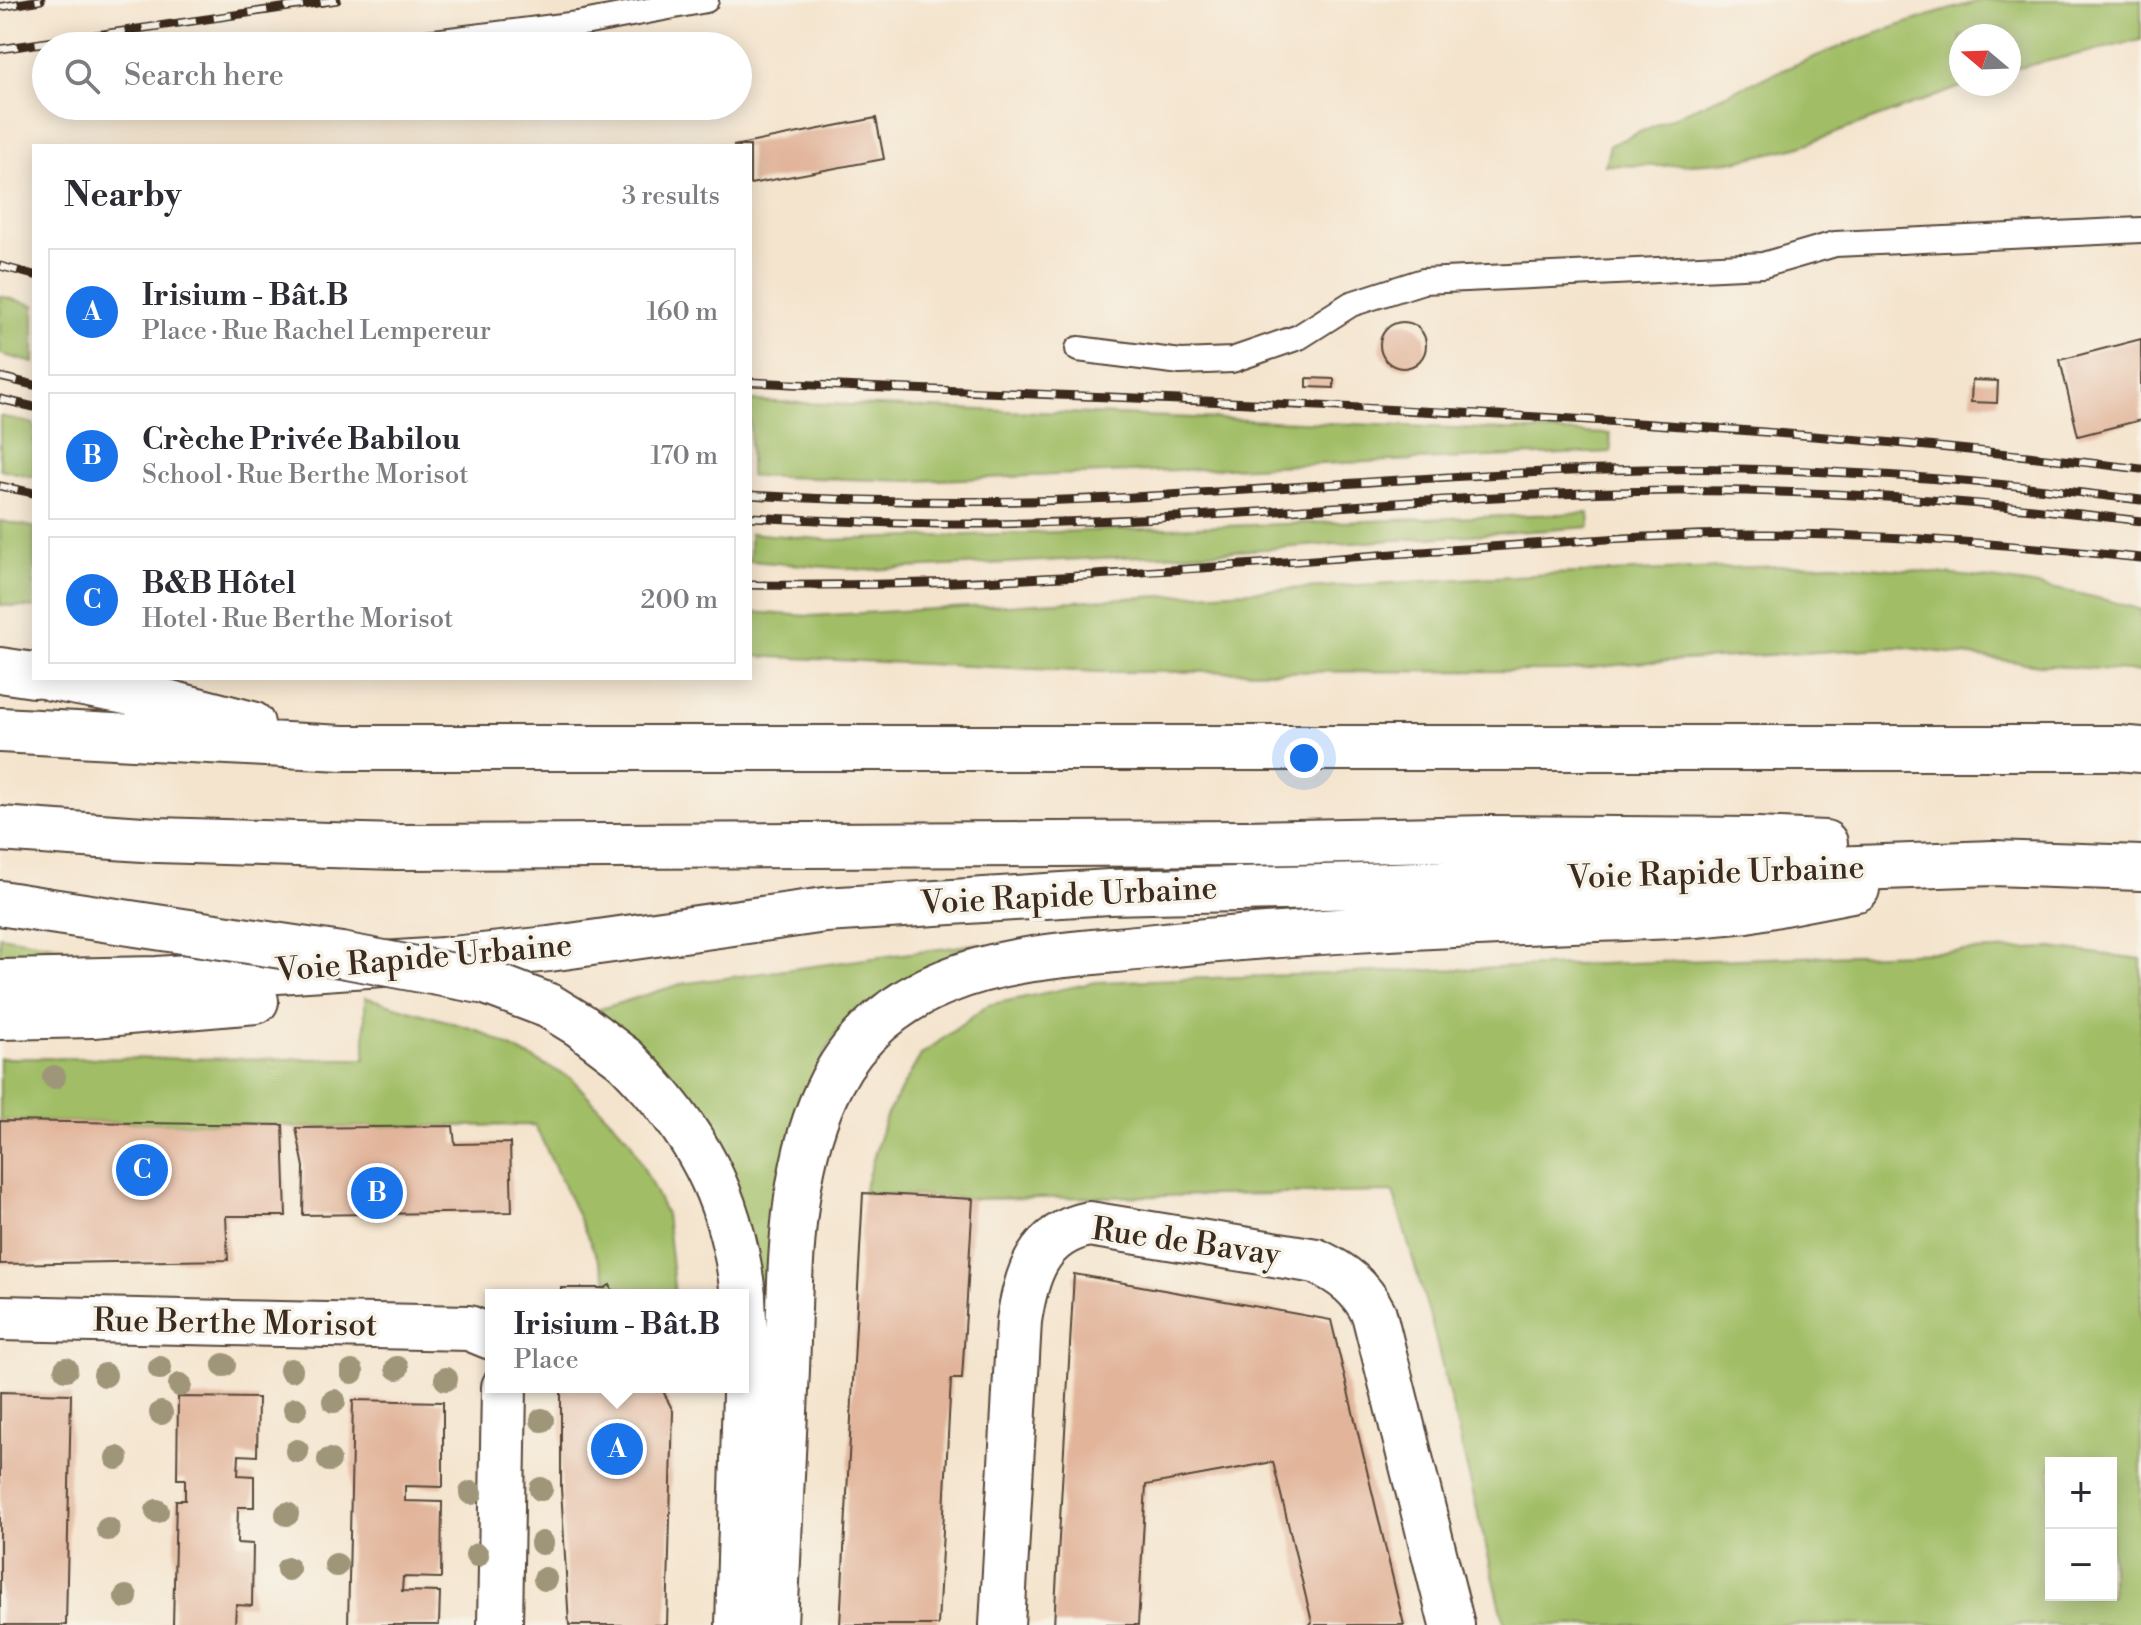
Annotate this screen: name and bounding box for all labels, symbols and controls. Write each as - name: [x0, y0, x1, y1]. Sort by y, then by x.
- north arrow: [1949, 24, 2021, 96]
- search box: [32, 32, 752, 120]
- icon: search: [60, 54, 104, 98]
- text: Search here: [124, 57, 284, 95]
- text: Nearby: [64, 175, 182, 217]
- text: 3 results: [622, 180, 720, 212]
- text: Irisium - Bât.B: [142, 277, 349, 315]
- text: A: [83, 296, 101, 328]
- text: 160 m: [647, 296, 718, 328]
- text: Place · Rue Rachel Lempereur: [142, 315, 491, 347]
- text: Crèche Privée Babilou: [142, 421, 460, 459]
- text: B: [82, 440, 102, 472]
- text: 170 m: [650, 440, 718, 472]
- text: School · Rue Berthe Morisot: [142, 459, 468, 491]
- text: B&B Hôtel: [142, 565, 296, 603]
- text: C: [83, 584, 101, 616]
- text: 200 m: [641, 584, 718, 616]
- text: Hotel · Rue Berthe Morisot: [142, 603, 453, 635]
- your location: [1284, 738, 1324, 778]
- street label: Voie Rapide Urbaine: [1566, 848, 1865, 898]
- street label: Voie Rapide Urbaine: [919, 868, 1218, 924]
- street label: Voie Rapide Urbaine: [273, 925, 574, 991]
- pin: C: [116, 1140, 168, 1200]
- pin: B: [351, 1163, 403, 1223]
- street label: Rue de Bavay: [1089, 1209, 1283, 1275]
- popup: [485, 1289, 749, 1393]
- street label: Rue Berthe Morisot: [92, 1301, 378, 1345]
- text: Irisium - Bât.B: [514, 1306, 720, 1344]
- text: Place: [514, 1344, 579, 1376]
- pin: A: [591, 1419, 643, 1479]
- map controls: [2045, 1457, 2117, 1601]
- button: +: [2045, 1457, 2117, 1529]
- button: −: [2045, 1529, 2117, 1601]

